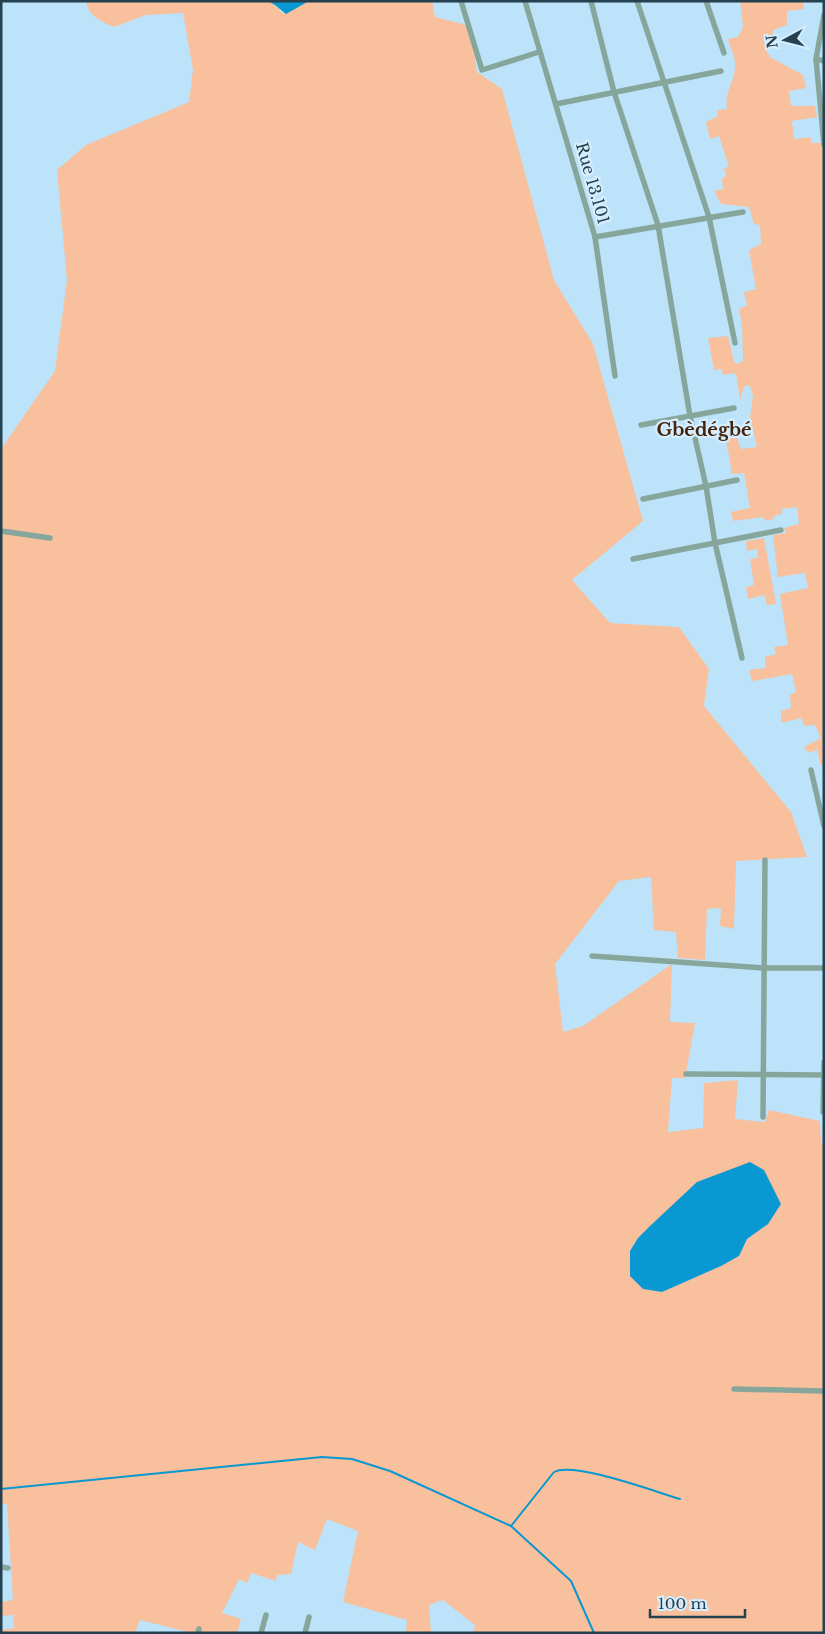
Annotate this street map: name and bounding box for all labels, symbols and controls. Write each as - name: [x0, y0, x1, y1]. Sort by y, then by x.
- north arrow: [760, 15, 810, 65]
- text: N: [762, 34, 782, 49]
- street label: Rue 13.101: [572, 140, 614, 226]
- district label: Gbèdégbé: [656, 419, 752, 441]
- scale bar: [650, 1586, 745, 1618]
- text: 100 m: [658, 1594, 707, 1613]

